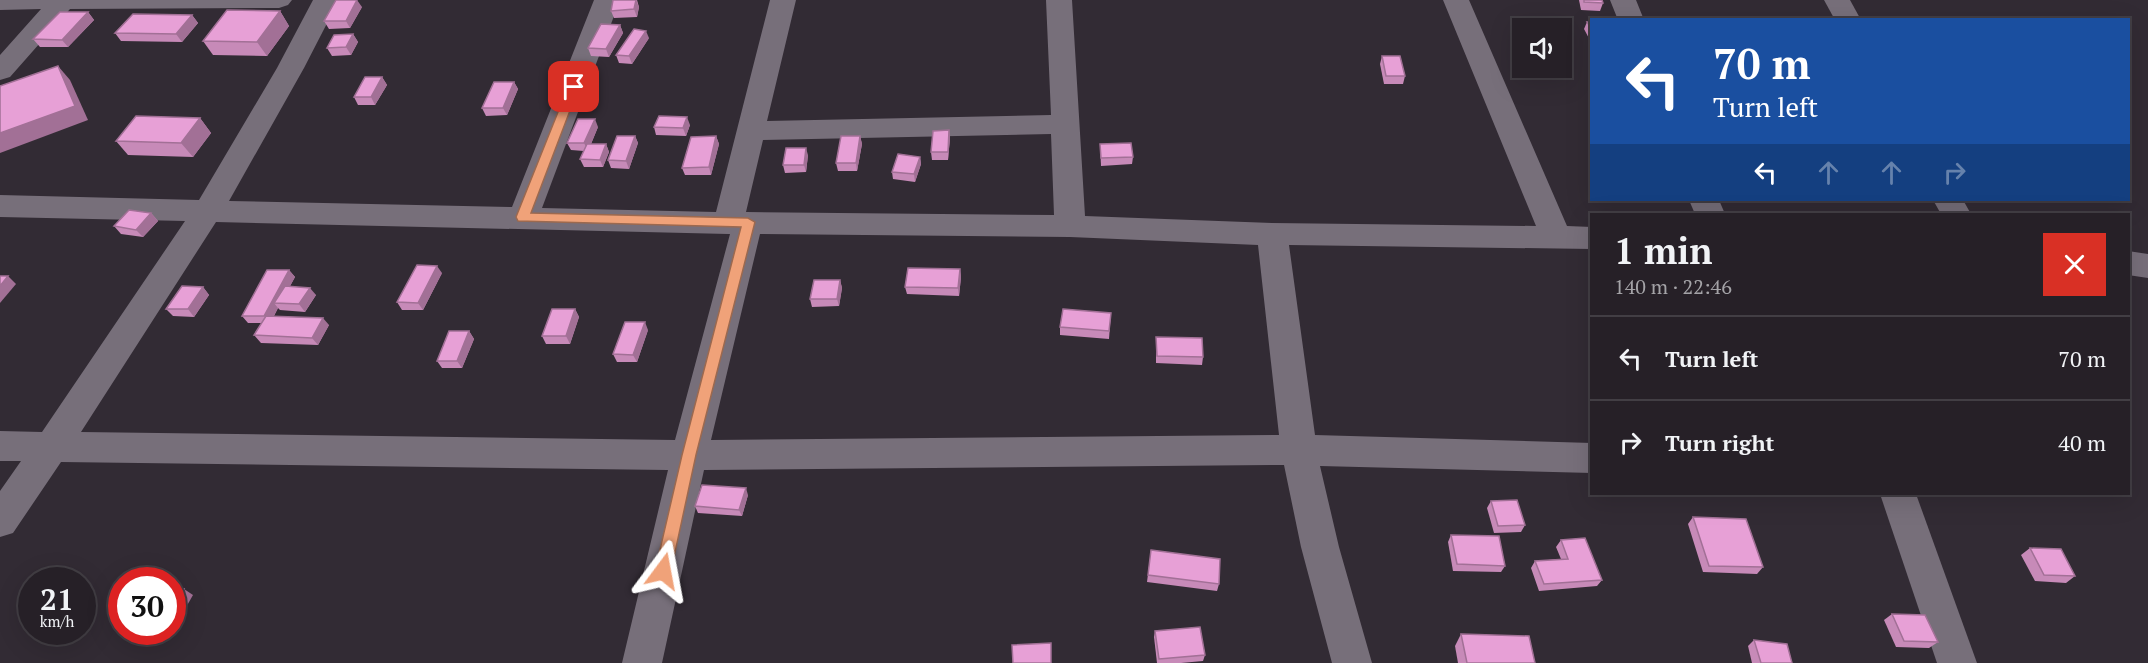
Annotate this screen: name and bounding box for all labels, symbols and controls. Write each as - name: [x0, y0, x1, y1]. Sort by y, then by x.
- map controls: [1512, 18, 1572, 78]
- button: sound: [1512, 18, 1572, 78]
- text: 70 m: [1713, 35, 1811, 91]
- icon: left: [1614, 42, 1692, 120]
- pin: [548, 61, 599, 112]
- icon: arrive: [557, 70, 590, 103]
- text: Turn left: [1713, 89, 1818, 125]
- icon: left: [1749, 156, 1782, 189]
- icon: ahead: [1812, 156, 1845, 189]
- icon: ahead: [1875, 156, 1908, 189]
- icon: right: [1938, 156, 1971, 189]
- text: 1 min: [1614, 227, 1712, 274]
- button: close: [2043, 233, 2106, 296]
- text: 140 m · 22:46: [1614, 273, 1732, 300]
- icon: left: [1614, 342, 1647, 375]
- text: Turn left: [1665, 344, 1758, 373]
- text: 70 m: [2058, 344, 2106, 373]
- icon: right: [1614, 426, 1647, 459]
- text: Turn right: [1665, 428, 1774, 457]
- text: 40 m: [2058, 428, 2106, 457]
- position arrow: [631, 539, 695, 603]
- speed limit sign: 30: [108, 567, 186, 645]
- text: 21: [40, 579, 74, 619]
- text: km/h: [40, 611, 74, 631]

